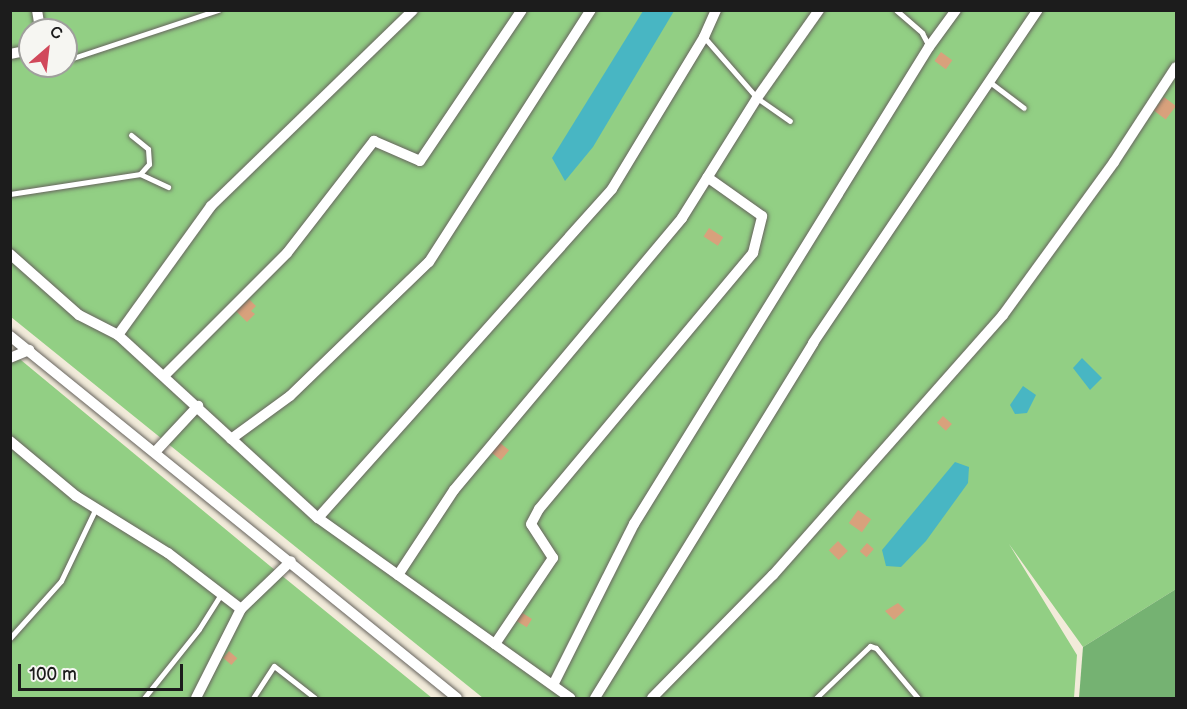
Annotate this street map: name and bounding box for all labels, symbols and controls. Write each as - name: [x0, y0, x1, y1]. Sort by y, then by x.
- north arrow: [18, 18, 78, 78]
- text: С: [46, 22, 65, 44]
- scale bar: [21, 652, 186, 690]
- text: 100 m: [29, 664, 77, 685]

